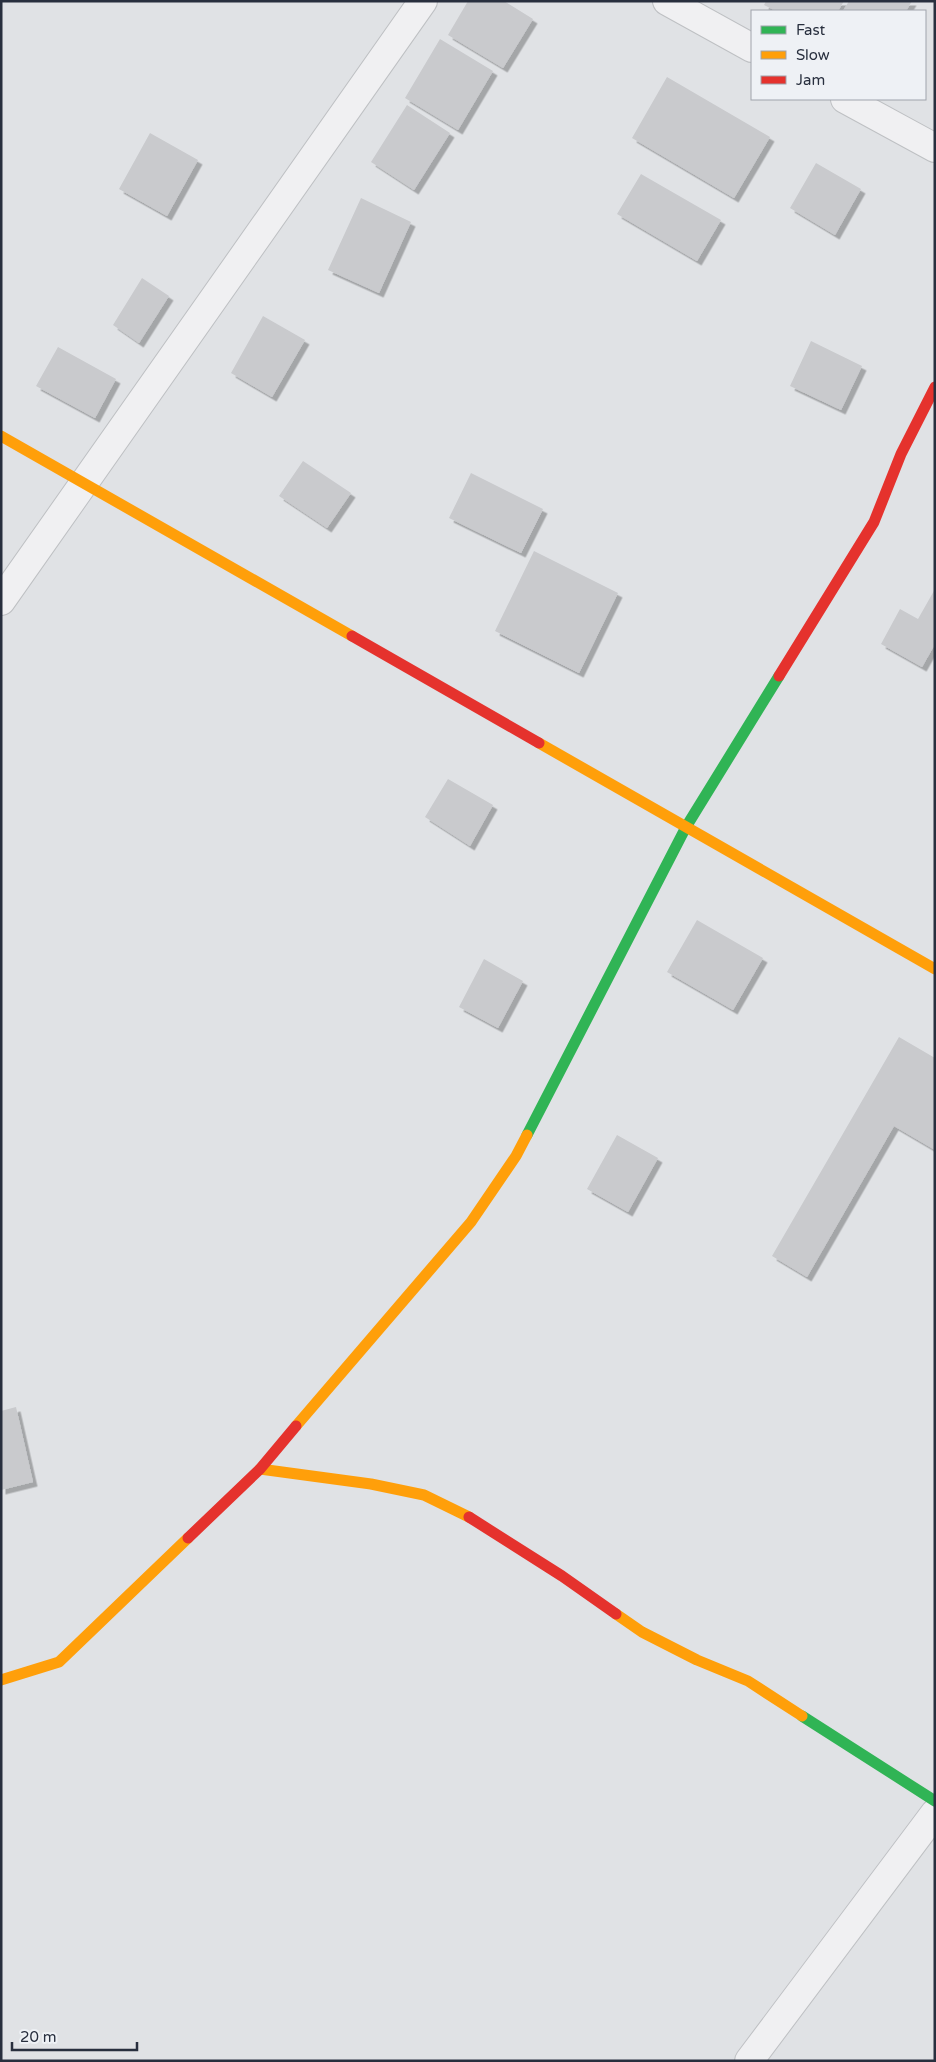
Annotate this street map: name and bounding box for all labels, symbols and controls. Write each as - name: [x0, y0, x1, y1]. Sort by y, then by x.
- legend: [751, 10, 926, 100]
- text: Fast: [796, 21, 826, 39]
- text: Slow: [796, 46, 830, 64]
- text: Jam: [796, 71, 825, 89]
- scale bar: [12, 2020, 138, 2052]
- text: 20 m: [20, 2028, 57, 2046]

